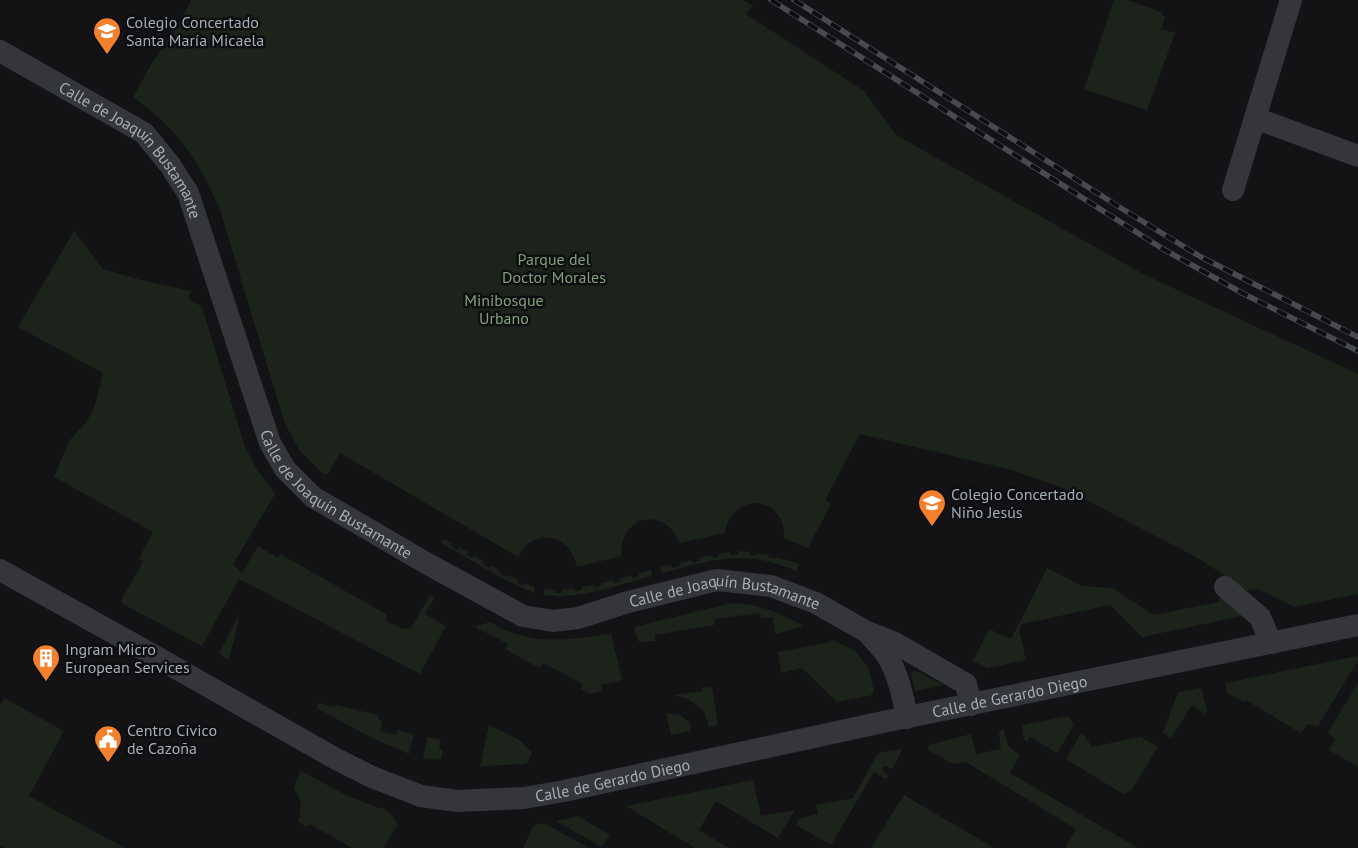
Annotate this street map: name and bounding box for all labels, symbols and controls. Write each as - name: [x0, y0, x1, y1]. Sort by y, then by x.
- place label: Colegio Concertado Santa María Micaela: [126, 12, 264, 50]
- school or university icon: Colegio Concertado Santa María Micaela: [92, 16, 122, 55]
- street label: Calle de Joaquín Bustamante: [56, 77, 206, 221]
- park label: Parque del Doctor Morales: [502, 249, 606, 287]
- park label: Minibosque Urbano: [464, 290, 544, 328]
- street label: Calle de Joaquín Bustamante: [256, 427, 416, 563]
- place label: Colegio Concertado Niño Jesús: [951, 484, 1084, 522]
- school or university icon: Colegio Concertado Niño Jesús: [917, 488, 947, 527]
- text: Calle de Joaquín Bustamante: [627, 570, 823, 614]
- street label: Calle de Joaquín Bustamante: [627, 594, 823, 620]
- place label: Ingram Micro European Services: [65, 639, 190, 677]
- building icon: Ingram Micro European Services: [31, 643, 61, 682]
- street label: Calle de Gerardo Diego: [930, 671, 1089, 722]
- place label: Centro Cívico de Cazoña: [127, 720, 217, 758]
- public building icon: Centro Cívico de Cazoña: [93, 724, 123, 763]
- street label: Calle de Gerardo Diego: [533, 754, 692, 806]

